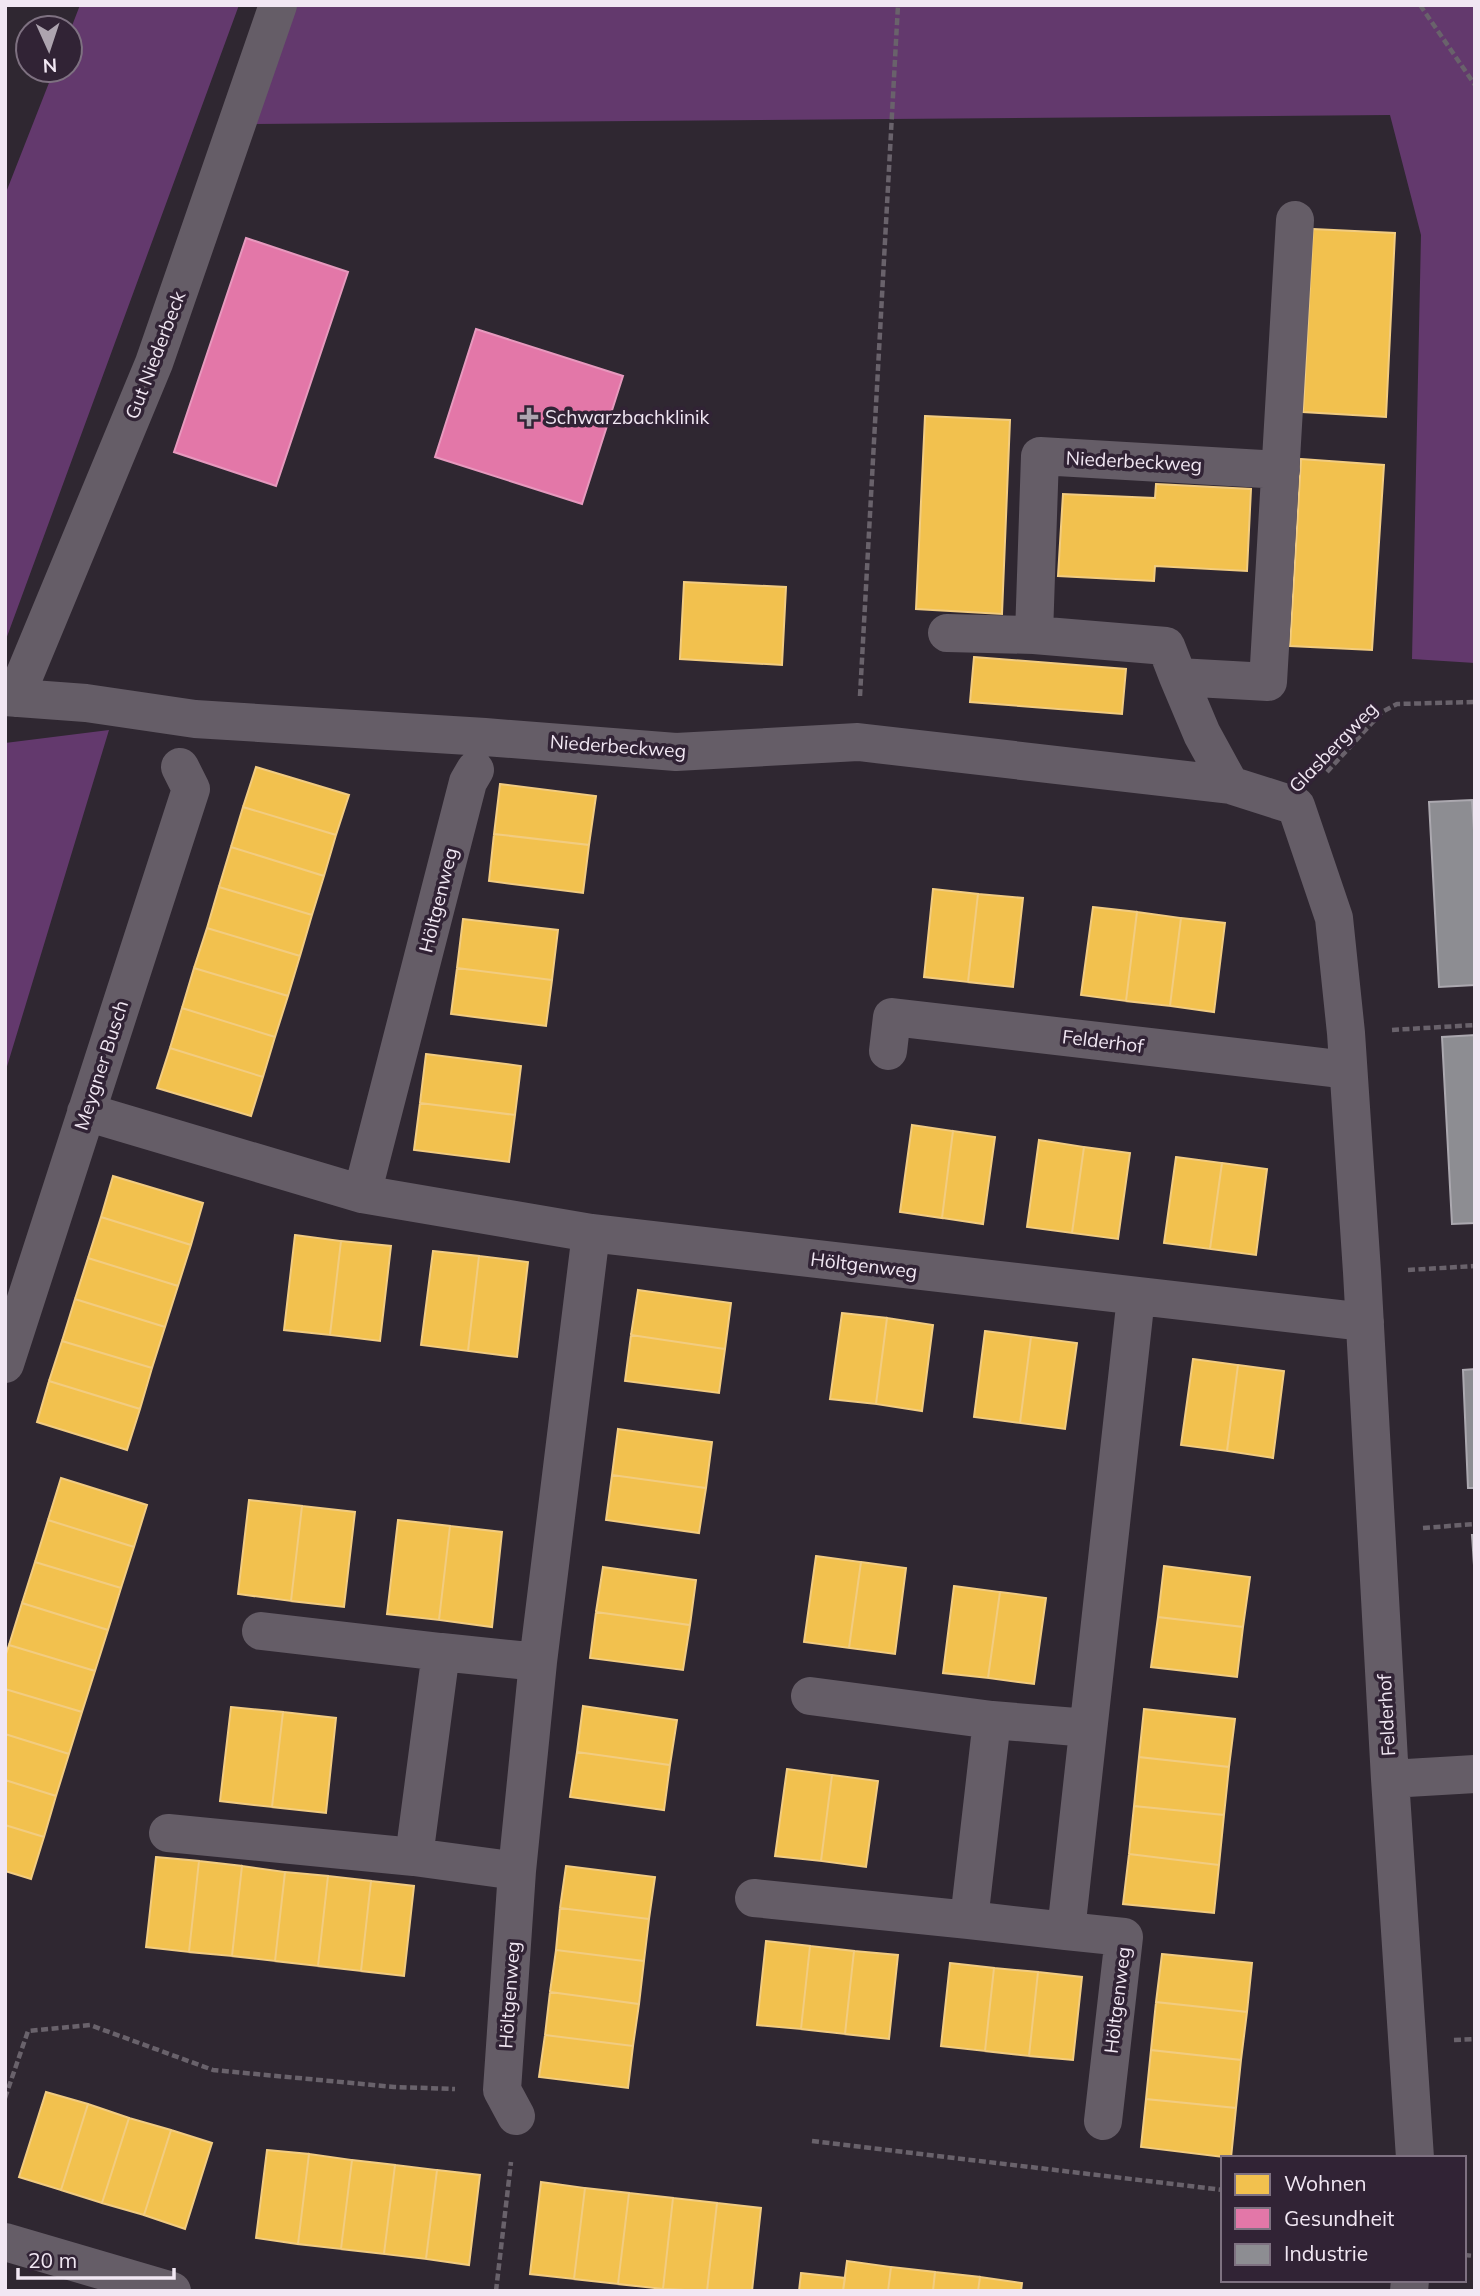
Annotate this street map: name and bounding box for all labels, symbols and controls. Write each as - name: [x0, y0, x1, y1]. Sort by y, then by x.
- north arrow: [14, 14, 84, 84]
- text: N: [42, 54, 58, 78]
- street label: Gut Niederbeck: [120, 287, 190, 422]
- place label: Schwarzbachklinik: [545, 405, 710, 429]
- marker: Schwarzbachklinik: [519, 407, 539, 427]
- street label: Niederbeckweg: [1065, 445, 1203, 477]
- street label: Glasbergweg: [1284, 696, 1382, 798]
- street label: Niederbeckweg: [549, 729, 687, 763]
- street label: Höltgenweg: [413, 845, 463, 955]
- street label: Meygner Busch: [69, 997, 133, 1133]
- street label: Felderhof: [1061, 1024, 1146, 1058]
- street label: Höltgenweg: [809, 1247, 919, 1283]
- street label: Felderhof: [1372, 1673, 1400, 1757]
- street label: Höltgenweg: [493, 1941, 525, 2049]
- street label: Höltgenweg: [1099, 1945, 1135, 2055]
- legend: [1221, 2156, 1466, 2282]
- text: Wohnen: [1284, 2170, 1366, 2196]
- text: Gesundheit: [1284, 2205, 1394, 2231]
- scale bar: [18, 2236, 173, 2280]
- text: Industrie: [1284, 2240, 1368, 2266]
- text: 20 m: [28, 2247, 77, 2273]

